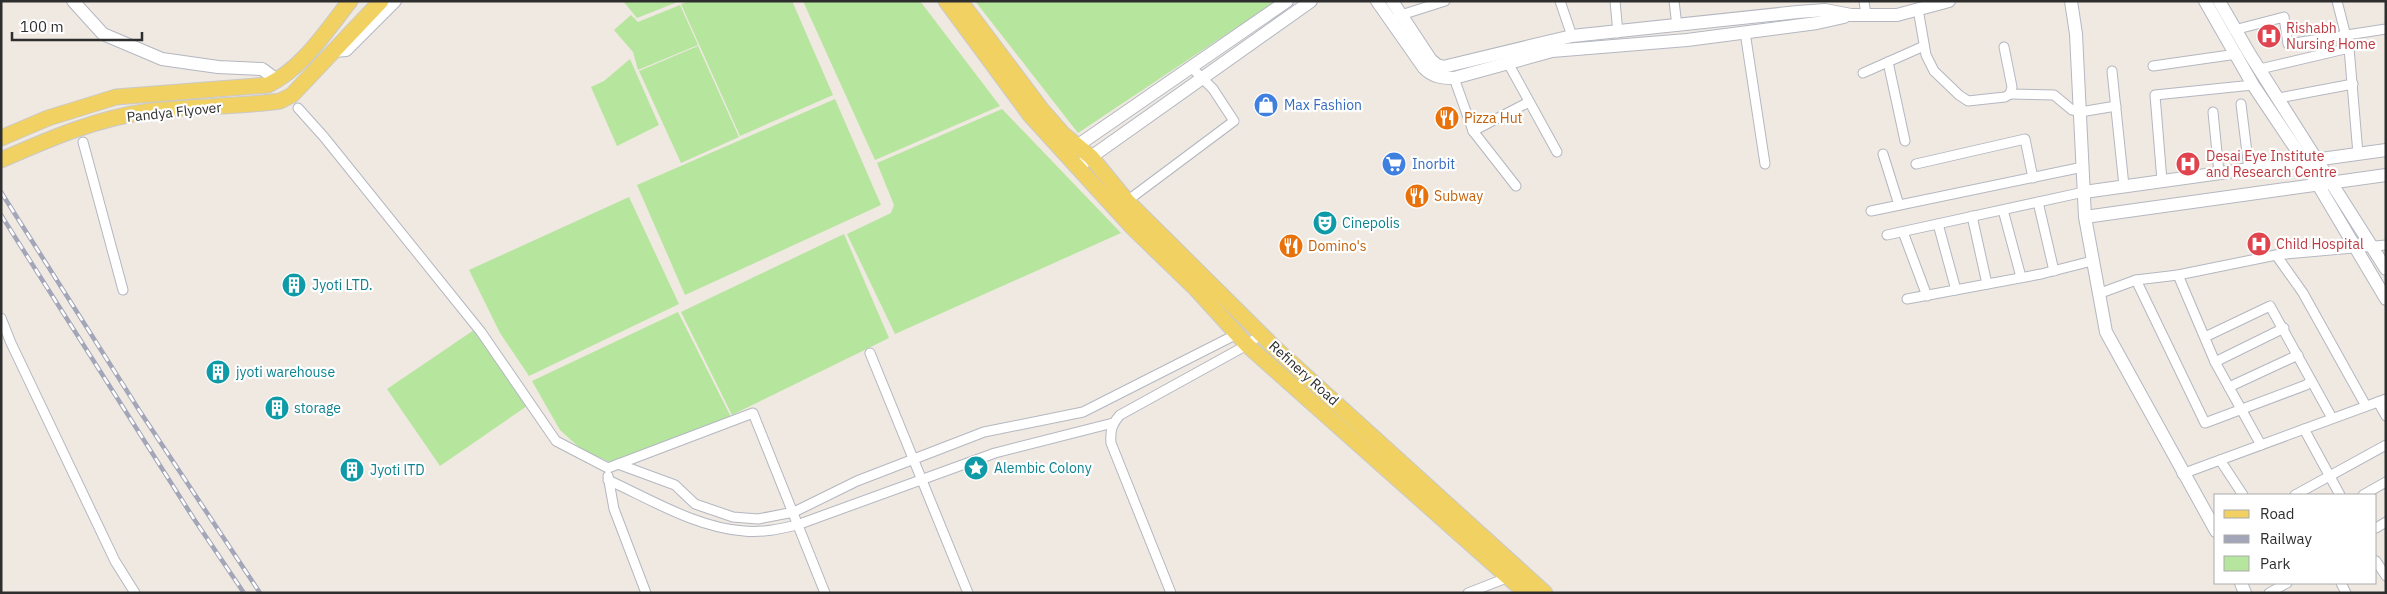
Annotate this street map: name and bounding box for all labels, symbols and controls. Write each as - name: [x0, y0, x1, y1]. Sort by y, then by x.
- scale bar: [12, 10, 142, 42]
- text: 100 m: [20, 17, 64, 36]
- place label: Rishabh Nursing Home: [2286, 19, 2376, 53]
- hospital icon: Rishabh Nursing Home: [2256, 23, 2282, 49]
- shop icon: Max Fashion: [1253, 92, 1279, 118]
- place label: Max Fashion: [1284, 96, 1362, 114]
- street label: Pandya Flyover: [126, 98, 222, 126]
- restaurant icon: Pizza Hut: [1434, 105, 1460, 131]
- place label: Pizza Hut: [1464, 109, 1523, 127]
- place label: Desai Eye Institute and Research Centre: [2206, 147, 2337, 181]
- supermarket icon: Inorbit: [1381, 151, 1407, 177]
- hospital icon: Desai Eye Institute and Research Centre: [2175, 151, 2201, 177]
- place label: Inorbit: [1412, 155, 1455, 173]
- restaurant icon: Subway: [1404, 183, 1430, 209]
- place label: Subway: [1434, 187, 1483, 205]
- theatre icon: Cinepolis: [1312, 210, 1338, 236]
- place label: Cinepolis: [1342, 214, 1400, 232]
- hospital icon: Child Hospital: [2246, 231, 2272, 257]
- restaurant icon: Domino's: [1278, 233, 1304, 259]
- place label: Child Hospital: [2276, 235, 2364, 253]
- place label: Domino's: [1308, 237, 1367, 255]
- building icon: Jyoti LTD.: [281, 272, 307, 298]
- place label: Jyoti LTD.: [312, 276, 372, 294]
- street label: Refinery Road: [1265, 337, 1343, 409]
- building icon: jyoti warehouse: [205, 359, 231, 385]
- place label: jyoti warehouse: [236, 363, 335, 381]
- building icon: storage: [264, 395, 290, 421]
- place label: storage: [294, 399, 341, 417]
- place icon: Alembic Colony: [963, 455, 989, 481]
- building icon: Jyoti lTD: [339, 457, 365, 483]
- place label: Alembic Colony: [994, 459, 1092, 477]
- place label: Jyoti lTD: [370, 461, 425, 479]
- legend: [2214, 494, 2377, 584]
- text: Road: [2260, 504, 2295, 523]
- text: Railway: [2260, 529, 2313, 548]
- text: Park: [2260, 554, 2290, 573]

